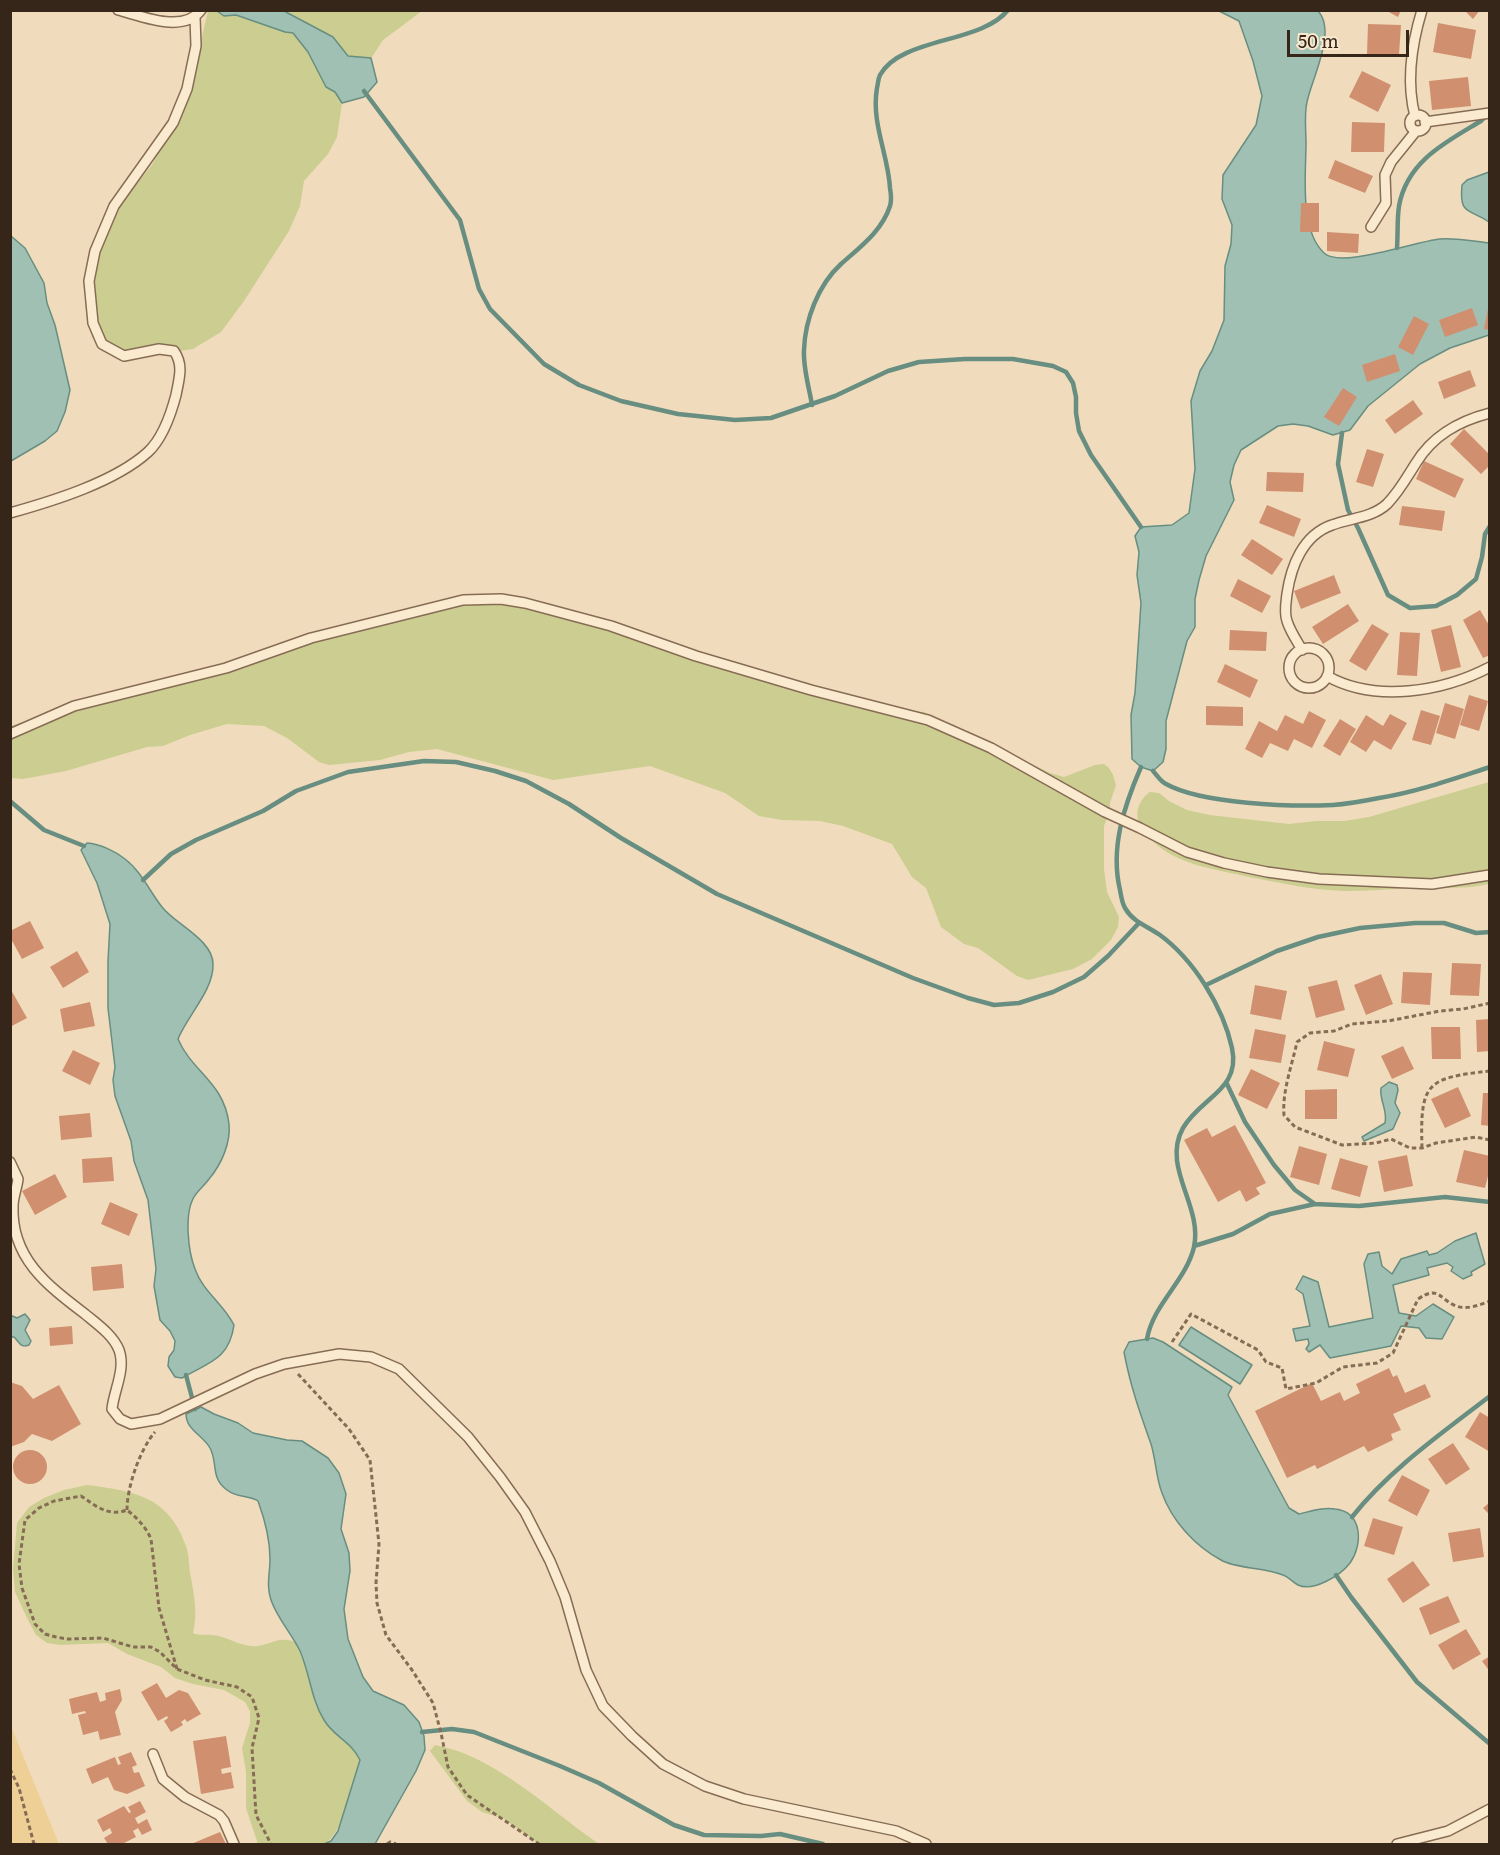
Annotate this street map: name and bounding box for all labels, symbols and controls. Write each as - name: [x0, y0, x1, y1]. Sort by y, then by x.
- scale bar: [1290, 18, 1412, 56]
- text: 50 m: [1298, 27, 1339, 54]

